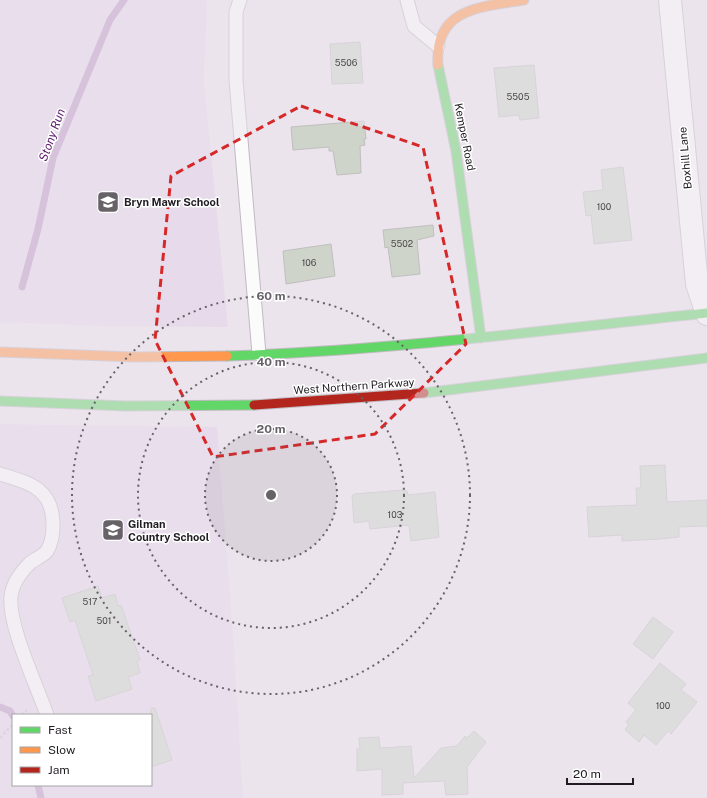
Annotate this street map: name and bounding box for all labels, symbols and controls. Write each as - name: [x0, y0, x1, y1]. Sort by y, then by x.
- house number: 5506: [335, 57, 358, 68]
- house number: 5505: [507, 91, 530, 102]
- street label: Kemper Road: [453, 102, 477, 172]
- water label: Stony Run: [36, 106, 68, 163]
- street label: Boxhill Lane: [676, 126, 694, 190]
- school or university icon: Bryn Mawr School: [95, 189, 121, 215]
- place label: Bryn Mawr School: [124, 196, 220, 208]
- house number: 100: [597, 201, 612, 212]
- house number: 5502: [391, 238, 413, 249]
- house number: 106: [302, 257, 317, 268]
- text: 60 m: [256, 289, 286, 303]
- text: 40 m: [256, 355, 286, 369]
- street label: West Northern Parkway: [293, 376, 415, 396]
- text: 20 m: [257, 422, 286, 436]
- centre of rings: [264, 488, 278, 502]
- house number: 103: [388, 509, 403, 520]
- school or university icon: Gilman Country School: [100, 517, 126, 543]
- place label: Gilman Country School: [128, 518, 210, 543]
- house number: 517: [83, 596, 97, 607]
- house number: 501: [97, 615, 111, 626]
- house number: 100: [656, 700, 671, 711]
- legend: [12, 714, 152, 786]
- text: Fast: [48, 723, 73, 737]
- text: Slow: [48, 743, 76, 757]
- scale bar: [567, 760, 633, 786]
- text: Jam: [48, 763, 70, 777]
- text: 20 m: [573, 767, 601, 781]

